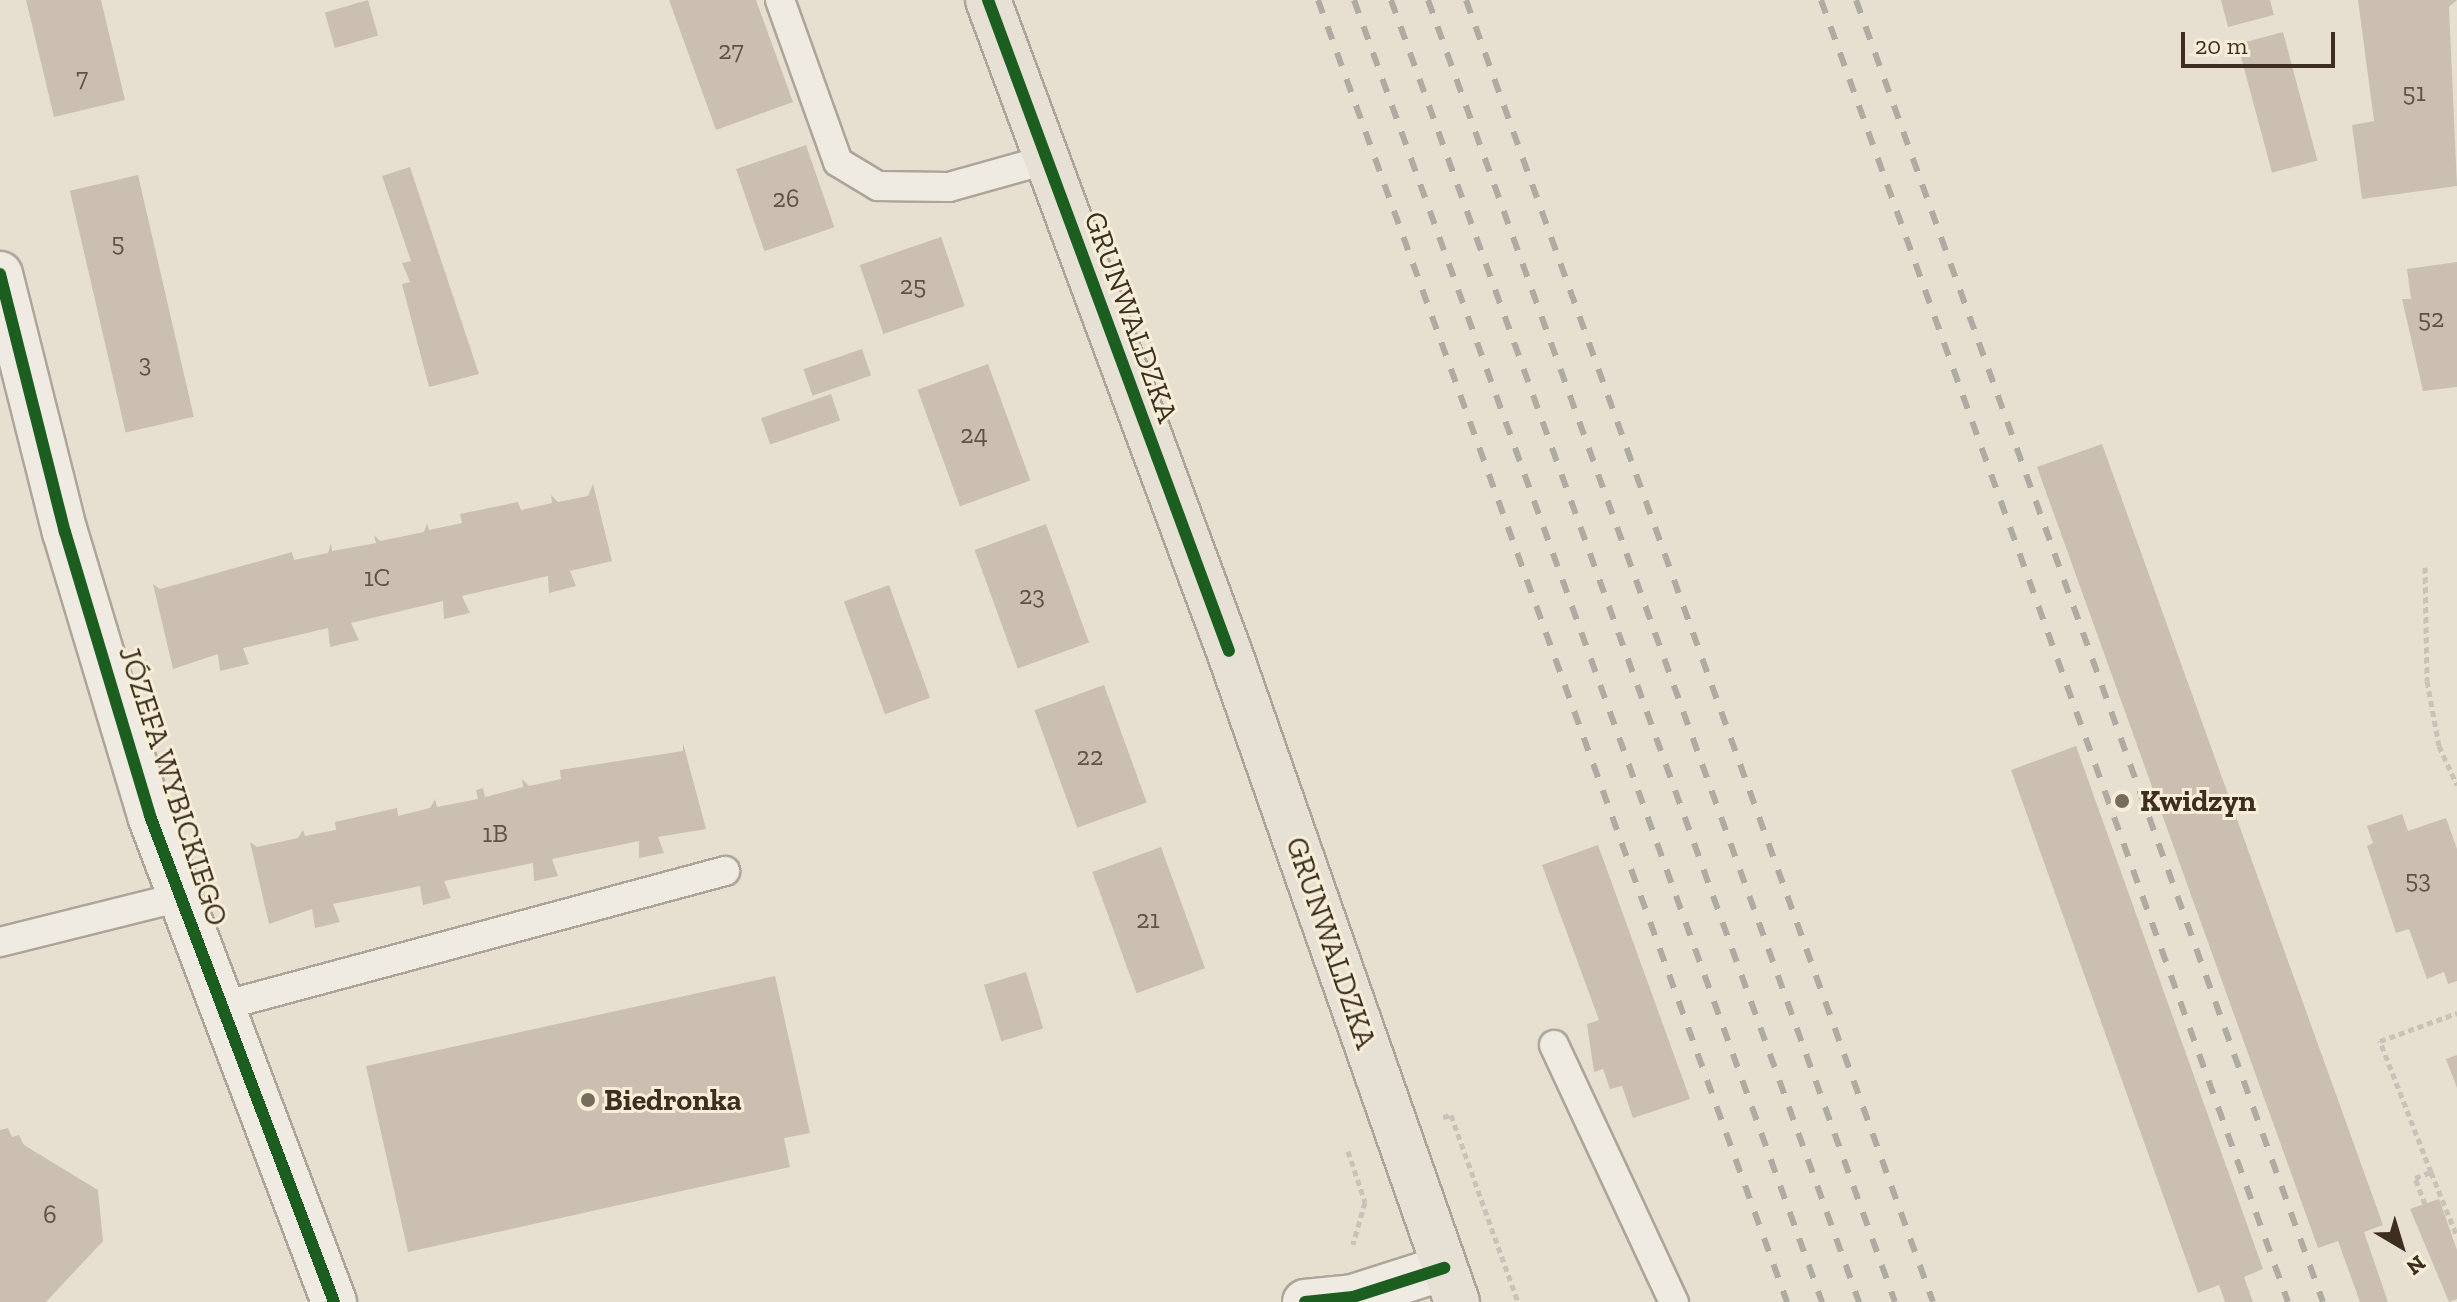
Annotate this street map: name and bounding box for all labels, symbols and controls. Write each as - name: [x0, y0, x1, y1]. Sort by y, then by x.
- scale bar: [2185, 16, 2339, 66]
- text: 20 m: [2195, 31, 2247, 60]
- house number: 27: [718, 35, 744, 67]
- house number: 7: [76, 62, 88, 94]
- house number: 51: [2402, 77, 2426, 109]
- house number: 26: [772, 183, 800, 215]
- street label: GRUNWALDZKA: [1076, 207, 1186, 427]
- house number: 5: [111, 227, 125, 259]
- house number: 25: [900, 270, 926, 302]
- house number: 52: [2418, 303, 2444, 335]
- house number: 3: [139, 348, 151, 380]
- house number: 24: [960, 419, 988, 451]
- house number: 1C: [364, 562, 390, 594]
- house number: 23: [1019, 580, 1045, 612]
- street label: JÓZEFA WYBICKIEGO: [110, 641, 236, 931]
- house number: 22: [1077, 741, 1103, 773]
- place label: Kwidzyn: [2140, 783, 2256, 819]
- marker: Kwidzyn: [2111, 790, 2133, 812]
- house number: 1B: [482, 818, 508, 850]
- street label: GRUNWALDZKA: [1278, 832, 1384, 1054]
- house number: 53: [2405, 864, 2431, 896]
- house number: 21: [1136, 904, 1160, 936]
- place label: Biedronka: [604, 1082, 742, 1118]
- marker: Biedronka: [579, 1091, 597, 1109]
- house number: 6: [43, 1199, 57, 1231]
- north arrow: [2361, 1206, 2441, 1286]
- text: N: [2401, 1250, 2431, 1281]

